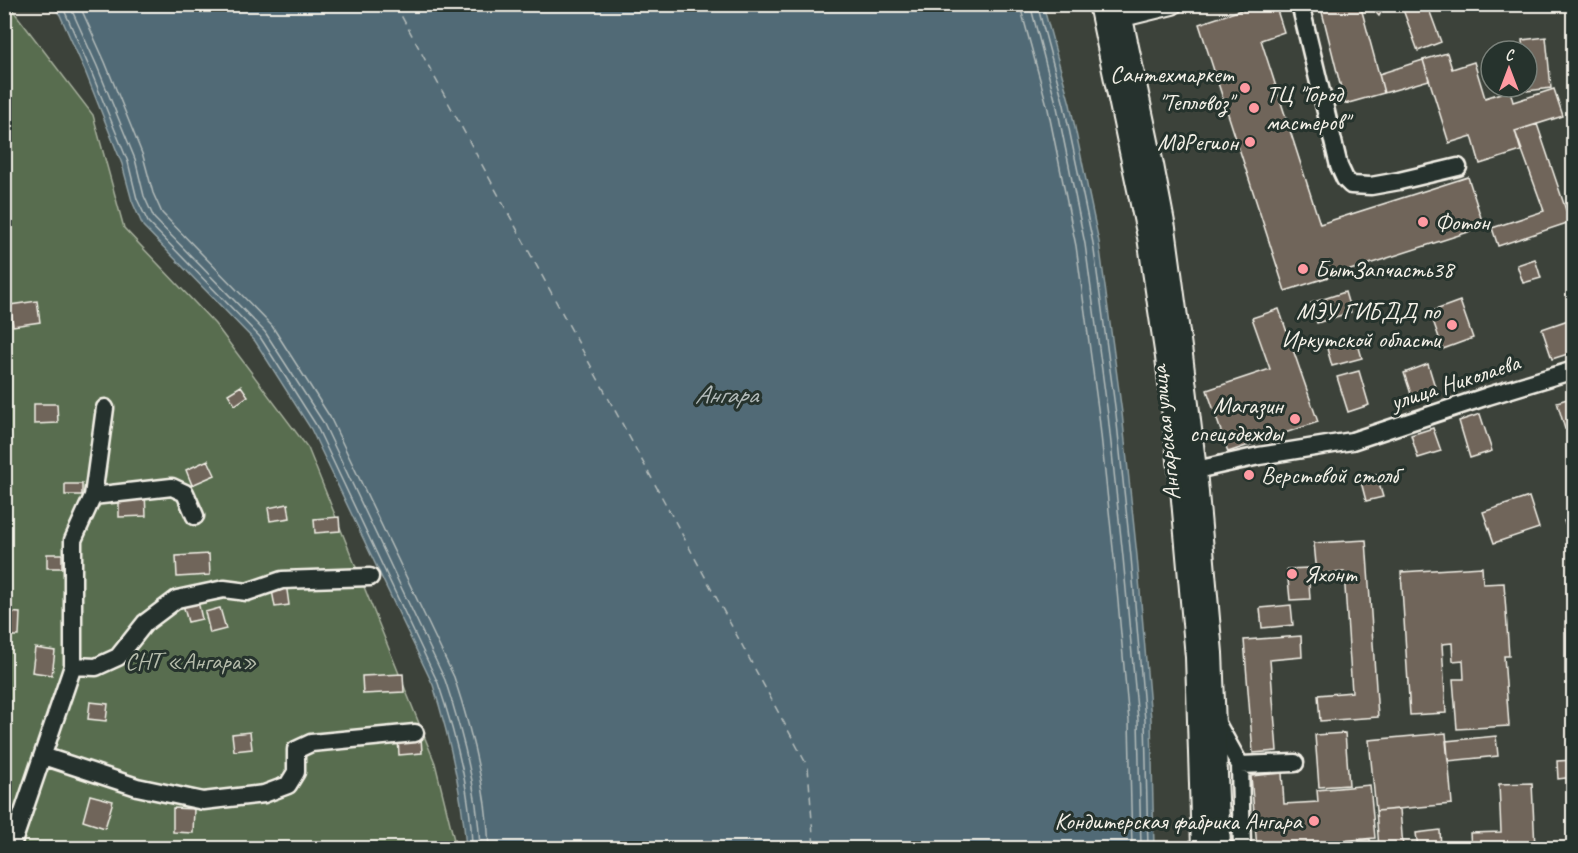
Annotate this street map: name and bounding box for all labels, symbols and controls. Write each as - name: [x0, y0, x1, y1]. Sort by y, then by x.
- north arrow: [1479, 39, 1539, 99]
- text: С: [1505, 45, 1515, 65]
- place label: Сантехмаркет "Тепловоз": [1110, 59, 1238, 118]
- place label: ТЦ "Город мастеров": [1266, 79, 1354, 137]
- marker: Сантехмаркет "Тепловоз": [1238, 81, 1252, 95]
- marker: ТЦ "Город мастеров": [1247, 101, 1261, 115]
- place label: МдРегион: [1157, 127, 1240, 157]
- marker: МдРегион: [1243, 135, 1257, 149]
- place label: Фотон: [1435, 207, 1491, 237]
- marker: Фотон: [1416, 215, 1430, 229]
- place label: БытЗапчасть38: [1315, 254, 1456, 284]
- marker: БытЗапчасть38: [1296, 262, 1310, 276]
- place label: МЭУ ГИБДД по Иркутской области: [1282, 296, 1442, 354]
- marker: МЭУ ГИБДД по Иркутской области: [1445, 318, 1459, 332]
- street label: улица Николаева: [1385, 347, 1525, 418]
- street label: Ангарская улица: [1143, 362, 1187, 502]
- water label: Ангара: [695, 378, 760, 411]
- place label: Магазин спецодежды: [1190, 390, 1285, 448]
- marker: Магазин спецодежды: [1288, 412, 1302, 426]
- place label: Верстовой столб: [1261, 460, 1405, 490]
- marker: Верстовой столб: [1242, 468, 1256, 482]
- place label: Яхонт: [1304, 559, 1357, 589]
- marker: Яхонт: [1285, 567, 1299, 581]
- park label: СНТ «Ангара»: [125, 646, 257, 676]
- place label: Кондитерская фабрика Ангара: [1054, 806, 1304, 836]
- marker: Кондитерская фабрика Ангара: [1307, 814, 1321, 828]

